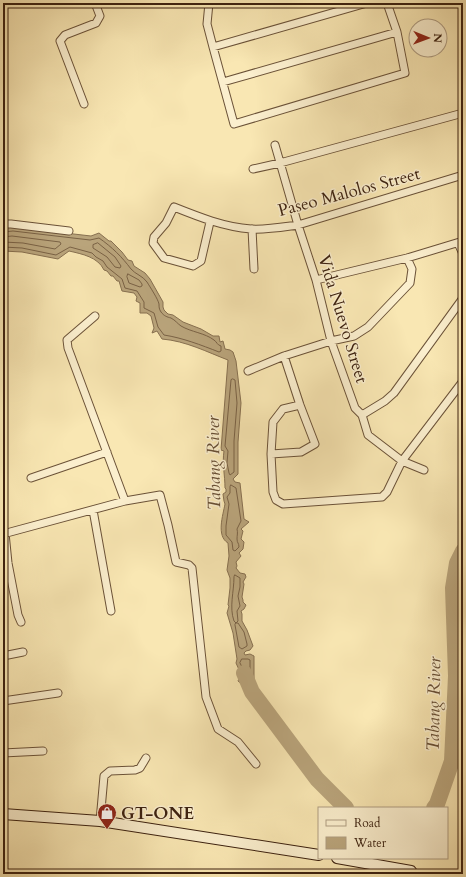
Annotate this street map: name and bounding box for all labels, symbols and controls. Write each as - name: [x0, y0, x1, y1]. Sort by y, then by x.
- north arrow: [408, 18, 448, 58]
- text: N: [430, 33, 445, 44]
- street label: Paseo Malolos Street: [275, 162, 423, 222]
- street label: Vida Nuevo Street: [313, 252, 374, 387]
- water label: Tabang River: [201, 414, 227, 511]
- water label: Tabang River: [421, 655, 447, 752]
- shop icon: GT-ONE: [96, 802, 118, 830]
- place label: GT-ONE: [121, 802, 194, 825]
- legend: [318, 807, 448, 859]
- text: Road: [354, 815, 381, 831]
- text: Water: [353, 835, 387, 851]

